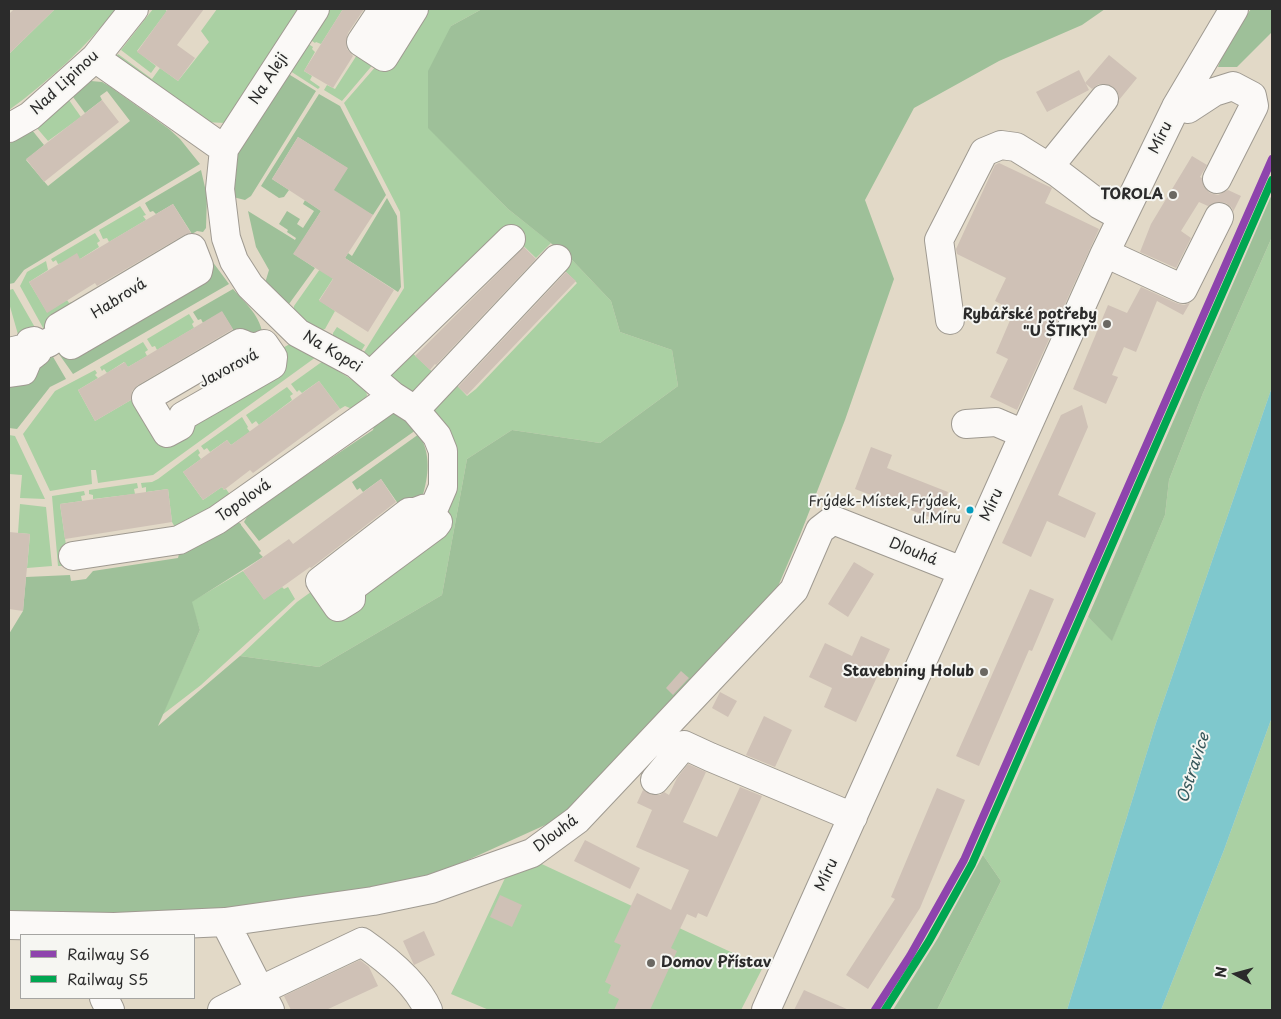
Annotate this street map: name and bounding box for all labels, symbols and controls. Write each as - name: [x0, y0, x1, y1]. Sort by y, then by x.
- street label: Nad Lipinou: [27, 47, 103, 119]
- street label: Na Aleji: [246, 50, 292, 108]
- street label: Míru: [1145, 119, 1177, 157]
- place label: TOROLA: [1100, 186, 1163, 204]
- marker: TOROLA: [1167, 189, 1179, 201]
- street label: Habrová: [88, 275, 150, 323]
- place label: Rybářské potřeby "U ŠTIKY": [963, 306, 1097, 341]
- marker: Rybářské potřeby "U ŠTIKY": [1101, 318, 1113, 330]
- street label: Na Kopci: [299, 327, 365, 377]
- street label: Javorová: [196, 346, 262, 392]
- street label: Topolová: [213, 476, 275, 526]
- street label: Míru: [977, 486, 1007, 524]
- place label: Frýdek-Místek,Frýdek, ul.Míru: [809, 494, 961, 526]
- marker: Frýdek-Místek,Frýdek, ul.Míru: [965, 505, 975, 515]
- street label: Dlouhá: [886, 534, 940, 570]
- place label: Stavebniny Holub: [843, 663, 974, 681]
- marker: Stavebniny Holub: [978, 666, 990, 678]
- water label: Ostravice: [1174, 731, 1214, 805]
- street label: Dlouhá: [530, 812, 582, 856]
- street label: Míru: [812, 856, 842, 894]
- legend: [20, 934, 195, 999]
- text: Railway S6: [67, 942, 149, 965]
- north arrow: [1211, 949, 1261, 999]
- place label: Domov Přístav: [661, 954, 771, 972]
- marker: Domov Přístav: [645, 957, 657, 969]
- text: N: [1210, 965, 1232, 979]
- text: Railway S5: [67, 967, 148, 990]

